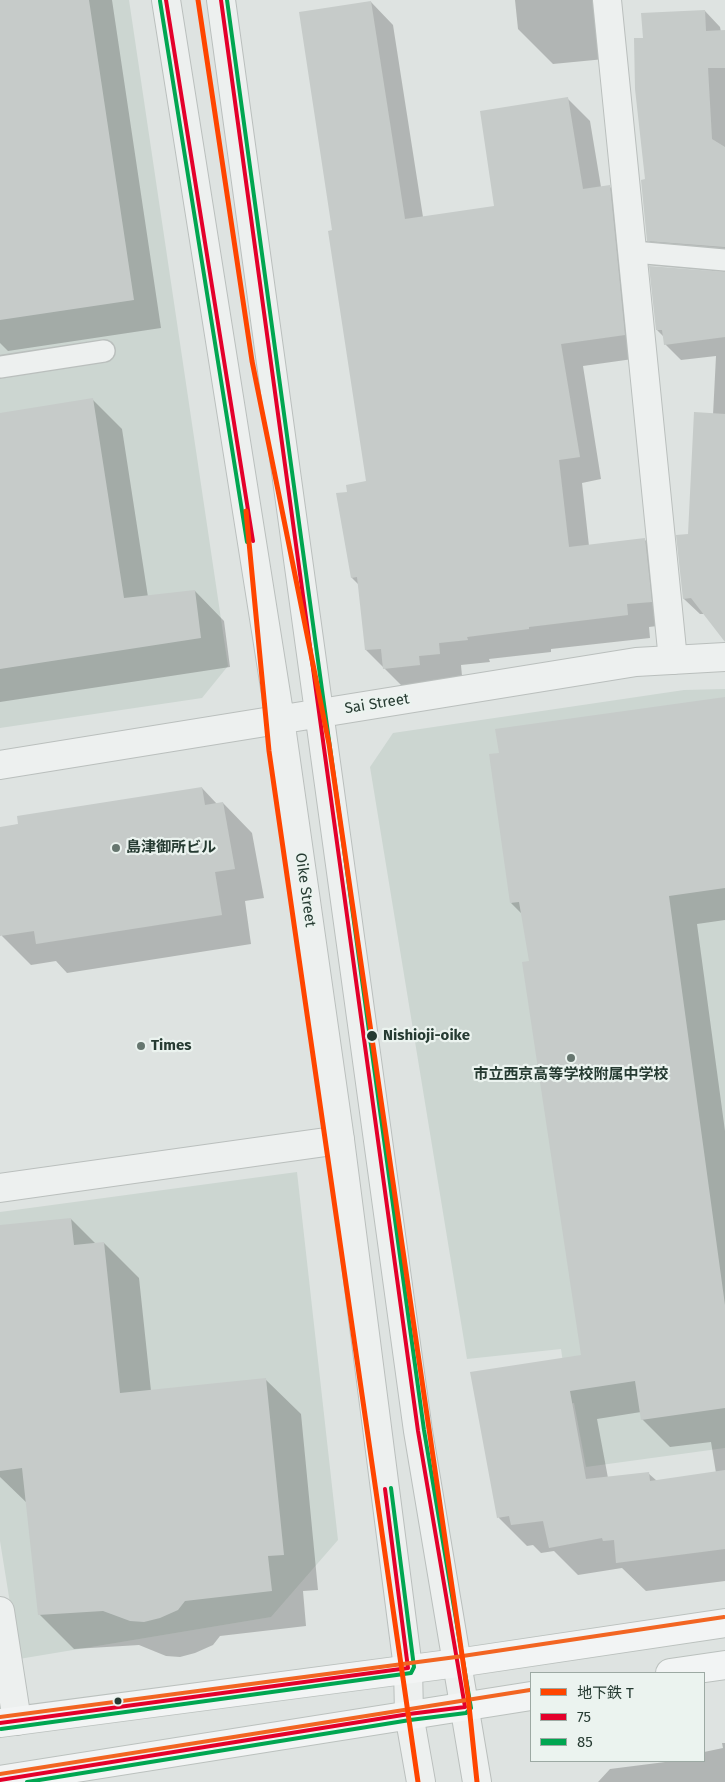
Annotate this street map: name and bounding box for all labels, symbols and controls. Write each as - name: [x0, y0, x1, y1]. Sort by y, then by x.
- street label: Sai Street: [343, 690, 411, 718]
- place label: 島津御所ビル: [126, 839, 216, 857]
- marker: 島津御所ビル: [110, 842, 122, 854]
- street label: Oike Street: [291, 852, 319, 928]
- place label: Nishioji-oike: [383, 1027, 470, 1045]
- marker: Nishioji-oike: [365, 1029, 379, 1043]
- place label: Times: [151, 1037, 192, 1055]
- marker: Times: [135, 1040, 147, 1052]
- marker: 市立西京高等学校附属中学校: [565, 1052, 577, 1064]
- place label: 市立西京高等学校附属中学校: [474, 1066, 668, 1084]
- legend: [530, 1672, 705, 1762]
- text: 地下鉄 T: [577, 1684, 634, 1702]
- unlabelled marker: [113, 1696, 123, 1706]
- text: 75: [577, 1708, 591, 1726]
- text: 85: [577, 1733, 593, 1751]

